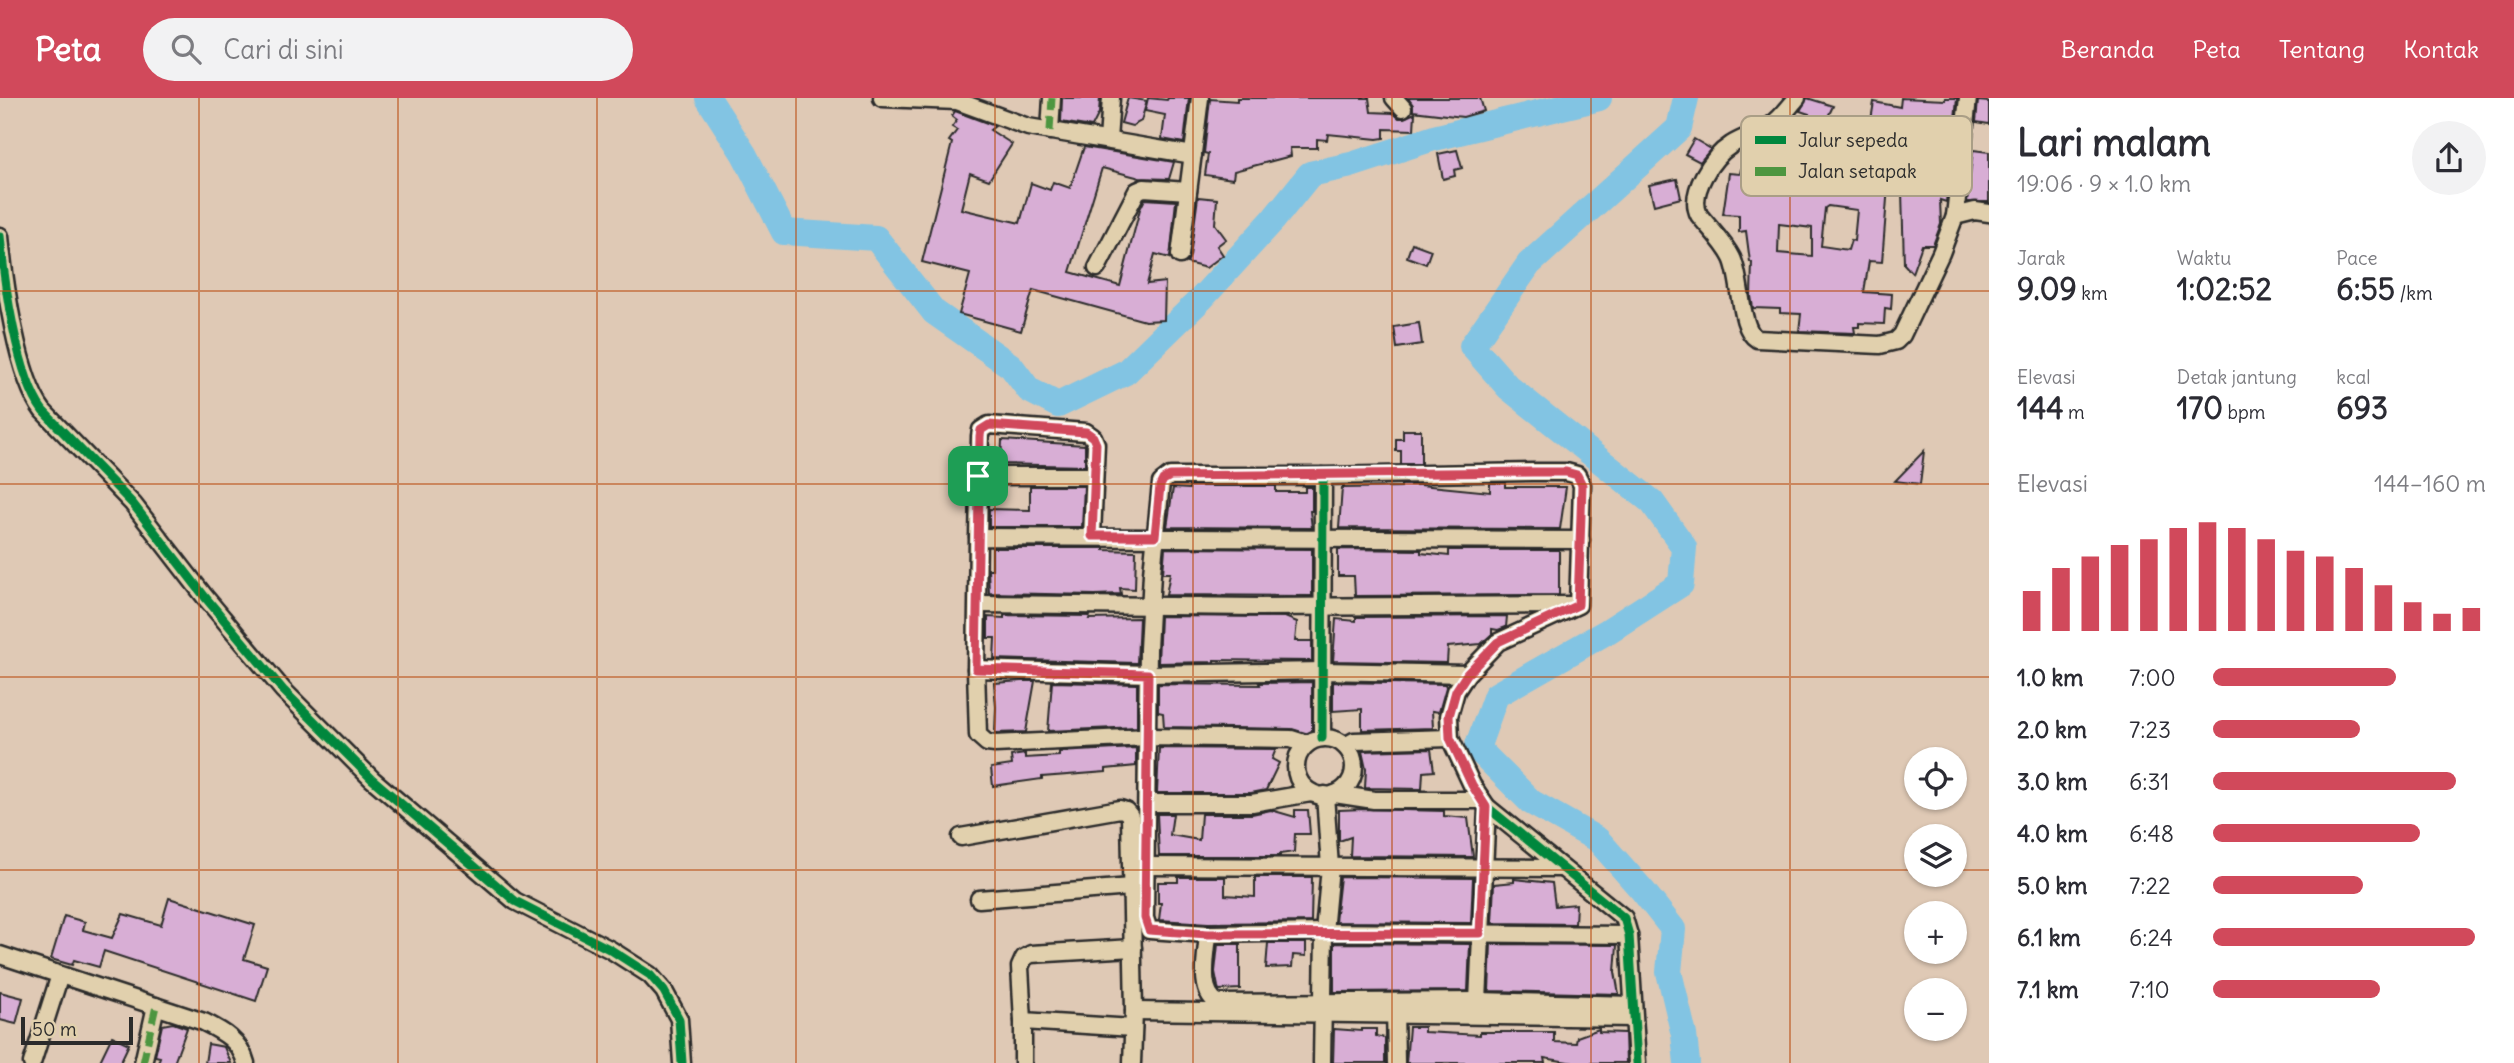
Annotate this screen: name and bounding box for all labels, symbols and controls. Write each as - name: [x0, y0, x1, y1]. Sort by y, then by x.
- search box: [143, 18, 633, 81]
- text: Peta: [35, 28, 101, 70]
- icon: search: [167, 30, 205, 68]
- text: Cari di sini: [223, 33, 344, 66]
- text: Beranda: [2061, 34, 2154, 64]
- text: Peta: [2192, 34, 2241, 64]
- text: Tentang: [2279, 34, 2365, 64]
- text: Kontak: [2403, 34, 2479, 64]
- legend: [1741, 116, 1972, 196]
- text: Lari malam: [2017, 119, 2211, 166]
- button: share: [2412, 121, 2486, 195]
- text: Jalur sepeda: [1798, 128, 1908, 152]
- text: Jalan setapak: [1798, 159, 1917, 183]
- text: 19:06 · 9 × 1.0 km: [2017, 169, 2191, 198]
- text: Jarak: [2017, 246, 2066, 270]
- text: Waktu: [2177, 246, 2231, 270]
- text: Pace: [2336, 246, 2378, 270]
- text: 9.09: [2017, 270, 2077, 308]
- text: 1:02:52: [2177, 270, 2272, 308]
- text: 6:55: [2336, 270, 2395, 308]
- text: km: [2077, 281, 2108, 305]
- text: /km: [2395, 281, 2433, 305]
- text: Elevasi: [2017, 365, 2076, 389]
- text: Detak jantung: [2177, 365, 2297, 389]
- text: kcal: [2336, 365, 2371, 389]
- text: 144: [2017, 389, 2064, 427]
- text: 170: [2177, 389, 2223, 427]
- text: 693: [2336, 389, 2388, 427]
- text: m: [2064, 400, 2085, 424]
- text: bpm: [2223, 400, 2266, 424]
- pin: [948, 446, 1008, 506]
- icon: arrive: [959, 457, 997, 495]
- text: Elevasi: [2017, 469, 2088, 498]
- text: 144–160 m: [2374, 469, 2486, 498]
- text: 1.0 km: [2017, 663, 2083, 692]
- text: 7:00: [2129, 663, 2176, 692]
- text: 2.0 km: [2017, 715, 2087, 744]
- text: 7:23: [2129, 715, 2171, 744]
- map controls: [1904, 747, 1967, 1041]
- button: locate: [1904, 747, 1967, 810]
- text: 3.0 km: [2017, 767, 2087, 796]
- text: 6:31: [2129, 767, 2169, 796]
- text: 4.0 km: [2017, 819, 2088, 848]
- text: 6:48: [2129, 819, 2174, 848]
- button: layers: [1904, 824, 1967, 887]
- text: 5.0 km: [2017, 871, 2088, 900]
- text: 7:22: [2129, 871, 2171, 900]
- button: +: [1904, 901, 1967, 964]
- text: 6.1 km: [2017, 923, 2081, 952]
- text: 6:24: [2129, 923, 2173, 952]
- text: 7.1 km: [2017, 975, 2079, 1004]
- text: 7:10: [2129, 975, 2170, 1004]
- button: −: [1904, 978, 1967, 1041]
- scale bar: [21, 1014, 133, 1046]
- text: 50 m: [32, 1017, 77, 1041]

